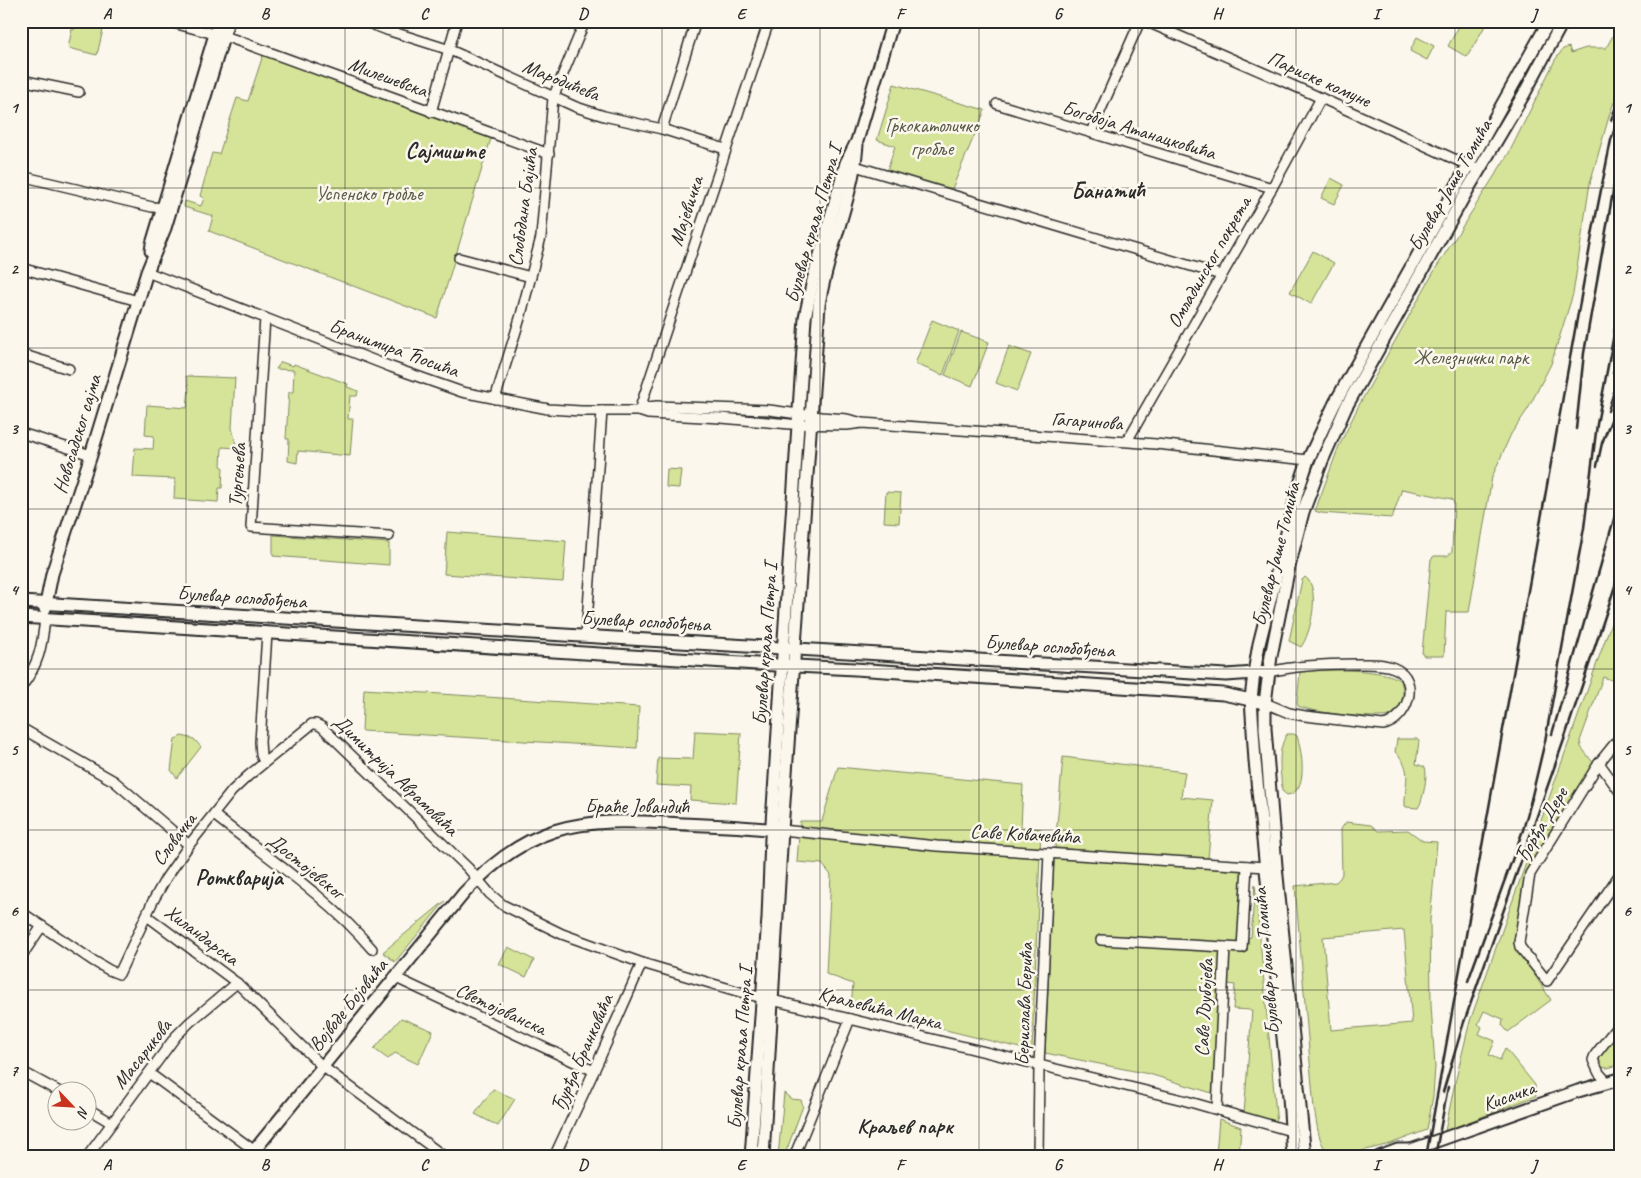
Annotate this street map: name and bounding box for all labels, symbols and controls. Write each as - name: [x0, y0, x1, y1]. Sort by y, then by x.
- text: A: [103, 4, 113, 24]
- text: B: [261, 4, 271, 24]
- text: C: [420, 4, 430, 24]
- text: D: [578, 4, 589, 24]
- text: E: [737, 4, 748, 24]
- text: F: [896, 4, 907, 24]
- text: G: [1054, 4, 1064, 24]
- text: H: [1212, 4, 1224, 24]
- text: I: [1373, 4, 1383, 24]
- text: J: [1530, 4, 1539, 24]
- street label: Париске комуне: [1263, 45, 1376, 113]
- street label: Милешевска: [345, 51, 432, 103]
- street label: Мародићева: [519, 53, 605, 107]
- street label: Богобоја Атанацковића: [1059, 95, 1220, 166]
- text: 1: [10, 98, 19, 118]
- text: 1: [1623, 98, 1632, 118]
- park label: Гркокатоличко гробље: [885, 113, 981, 161]
- street label: Булевар Јаше Томића: [1402, 114, 1498, 255]
- district label: Сајмиште: [405, 137, 487, 165]
- street label: Булевар краља Петра I: [779, 138, 849, 305]
- street label: Слободана Бајића: [502, 145, 544, 268]
- street label: Мајевичка: [663, 171, 709, 249]
- district label: Банатић: [1071, 177, 1146, 205]
- park label: Успенско гробље: [315, 181, 424, 206]
- street label: Омладинског покрета: [1161, 190, 1258, 332]
- text: 2: [10, 259, 19, 279]
- text: 2: [1623, 259, 1632, 279]
- street label: Бранимира Ћосића: [326, 313, 463, 383]
- park label: Железнички парк: [1414, 345, 1530, 370]
- street label: Новосадског сајма: [47, 370, 107, 497]
- street label: Гагаринова: [1051, 406, 1125, 436]
- text: 3: [10, 419, 19, 439]
- text: 3: [1623, 419, 1632, 439]
- street label: Тургењева: [222, 440, 252, 508]
- street label: Булевар Јаше Томића: [1246, 478, 1306, 628]
- street label: Булевар краља Петра I: [747, 557, 783, 726]
- text: 4: [10, 580, 19, 600]
- street label: Булевар ослобођења: [177, 580, 309, 614]
- text: 4: [1623, 580, 1632, 600]
- street label: Булевар ослобођења: [581, 605, 713, 637]
- street label: Булевар ослобођења: [985, 629, 1117, 663]
- street label: Димитрија Аврамовића: [328, 709, 465, 842]
- text: 5: [11, 740, 20, 760]
- text: 5: [1624, 740, 1633, 760]
- street label: Ђорђа Дере: [1509, 781, 1575, 868]
- street label: Браће Јовандић: [585, 794, 690, 819]
- street label: Словачка: [146, 806, 203, 870]
- street label: Саве Ковачевића: [969, 819, 1082, 849]
- street label: Достојевског: [263, 827, 351, 906]
- district label: Роткварија: [196, 864, 285, 892]
- street label: Булевар Јаше Томића: [1247, 885, 1285, 1035]
- street label: Хиландарска: [160, 899, 245, 972]
- text: 6: [10, 901, 19, 921]
- text: 6: [1623, 901, 1632, 921]
- street label: Берислава Берића: [1009, 941, 1039, 1066]
- street label: Војводе Бојовића: [303, 952, 394, 1057]
- street label: Саве Љубојева: [1189, 957, 1219, 1057]
- street label: Булевар краља Петра I: [722, 961, 758, 1130]
- street label: Светојованска: [452, 977, 552, 1042]
- street label: Краљевића Марка: [816, 981, 946, 1036]
- street label: Ђурђа Бранковића: [545, 989, 620, 1116]
- street label: Масарикова: [107, 1013, 178, 1094]
- text: 7: [10, 1061, 19, 1081]
- text: 7: [1623, 1061, 1632, 1081]
- street label: Кисачка: [1479, 1074, 1540, 1117]
- north arrow: [48, 1080, 98, 1130]
- text: N: [73, 1104, 93, 1121]
- district label: Краљев парк: [857, 1113, 955, 1139]
- text: A: [103, 1155, 113, 1175]
- text: B: [261, 1155, 271, 1175]
- text: C: [420, 1155, 430, 1175]
- text: D: [578, 1155, 589, 1175]
- text: E: [737, 1155, 748, 1175]
- text: F: [896, 1155, 907, 1175]
- text: G: [1054, 1155, 1064, 1175]
- text: H: [1212, 1155, 1224, 1175]
- text: I: [1373, 1155, 1383, 1175]
- text: J: [1530, 1155, 1539, 1175]

